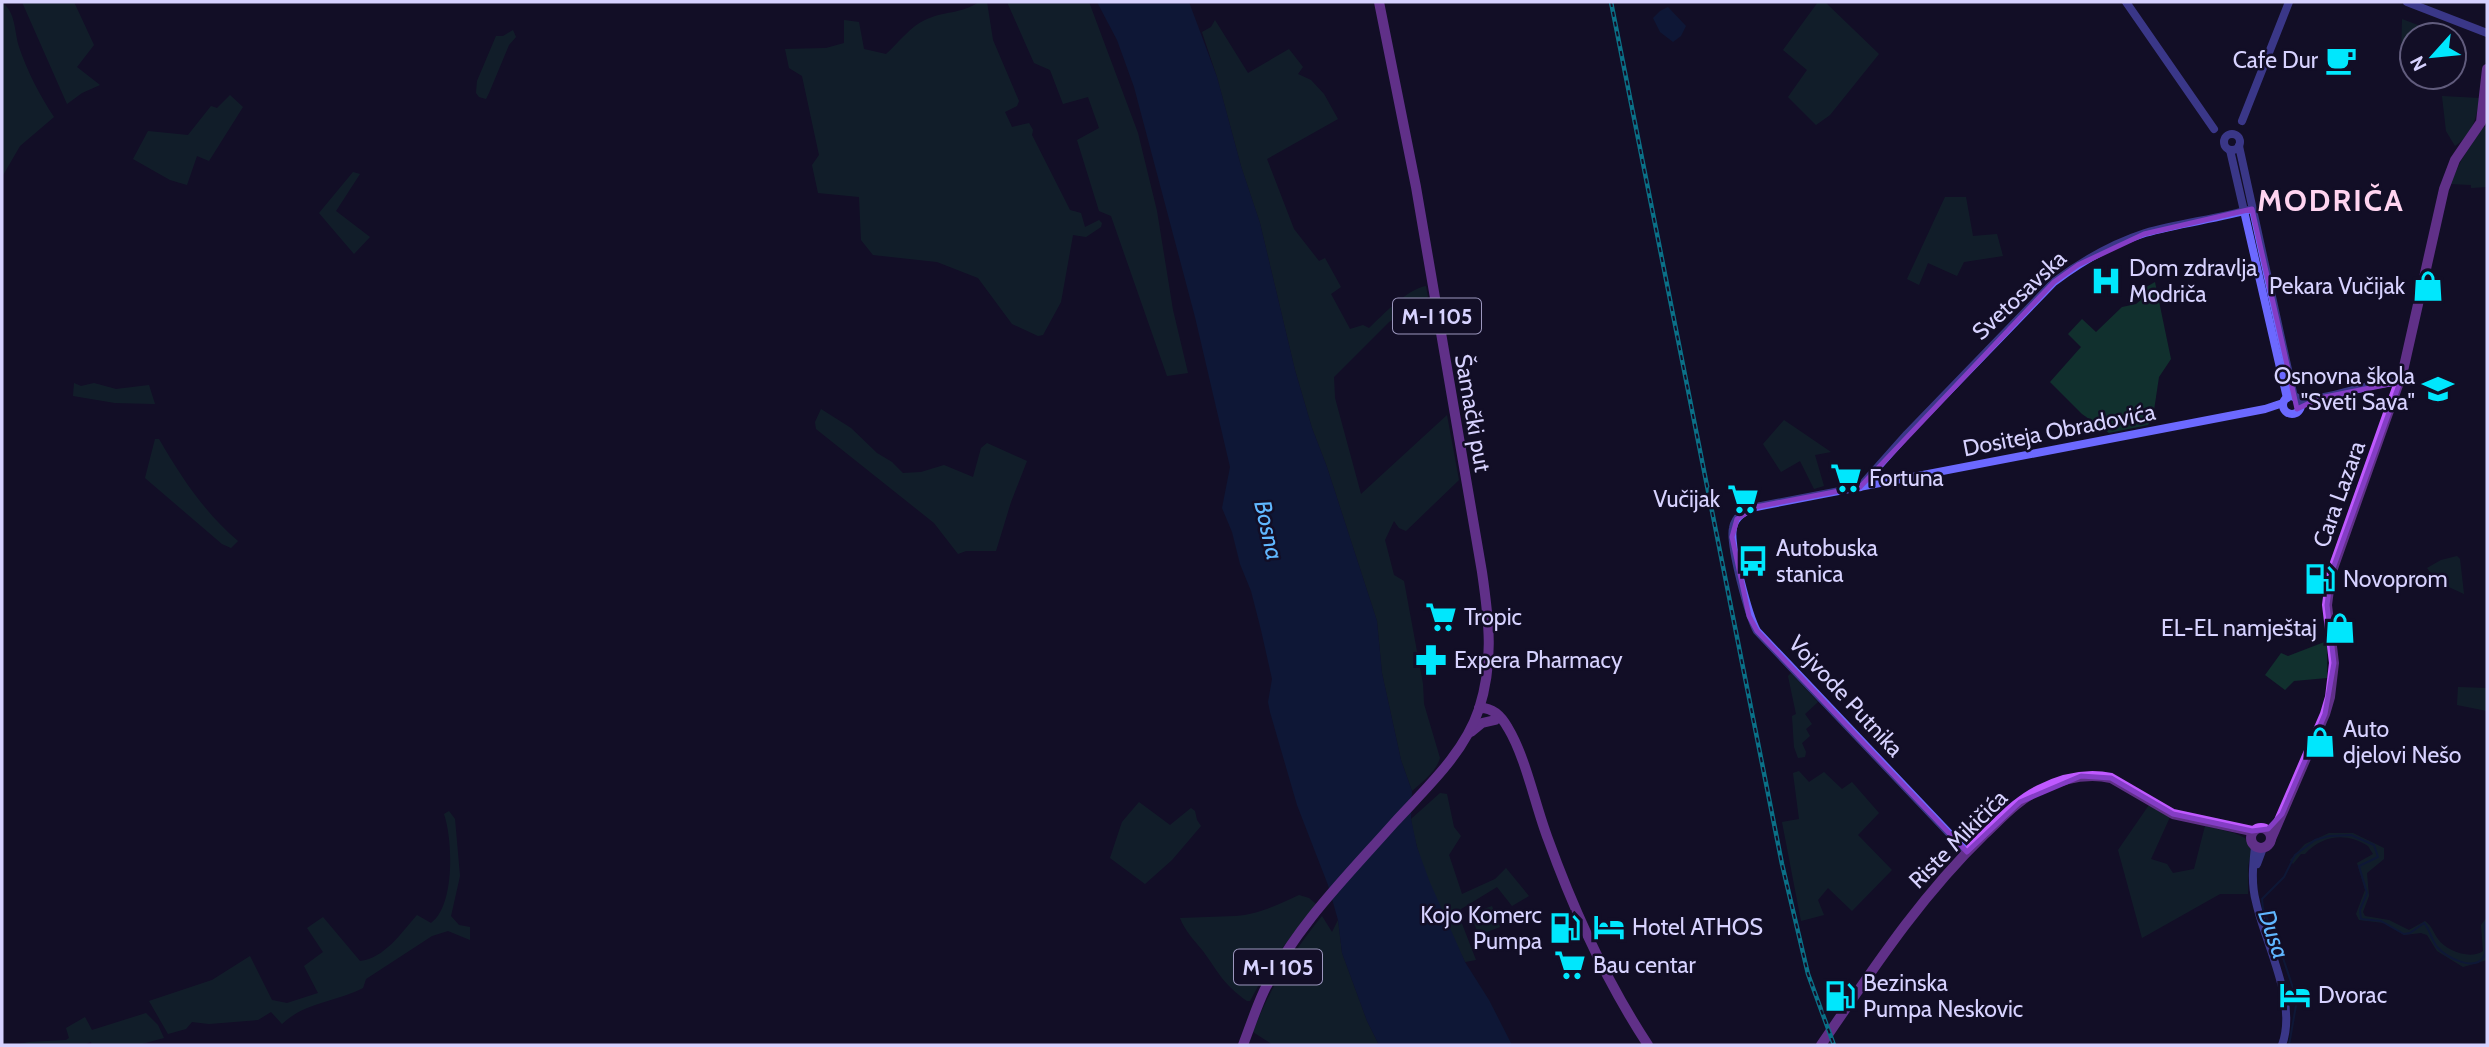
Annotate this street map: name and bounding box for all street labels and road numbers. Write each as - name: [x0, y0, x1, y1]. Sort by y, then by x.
- street label: Svetosavska: [1966, 244, 2072, 346]
- road number: M-I 105: [1393, 298, 1481, 334]
- street label: Šamački put: [1449, 352, 1498, 474]
- street label: Dositeja Obradovića: [1960, 398, 2158, 462]
- street label: Cara Lazara: [2307, 437, 2371, 551]
- street label: Vojvode Putnika: [1783, 630, 1909, 762]
- street label: Riste Mikičića: [1903, 784, 2013, 894]
- road number: M-I 105: [1234, 950, 1322, 984]

